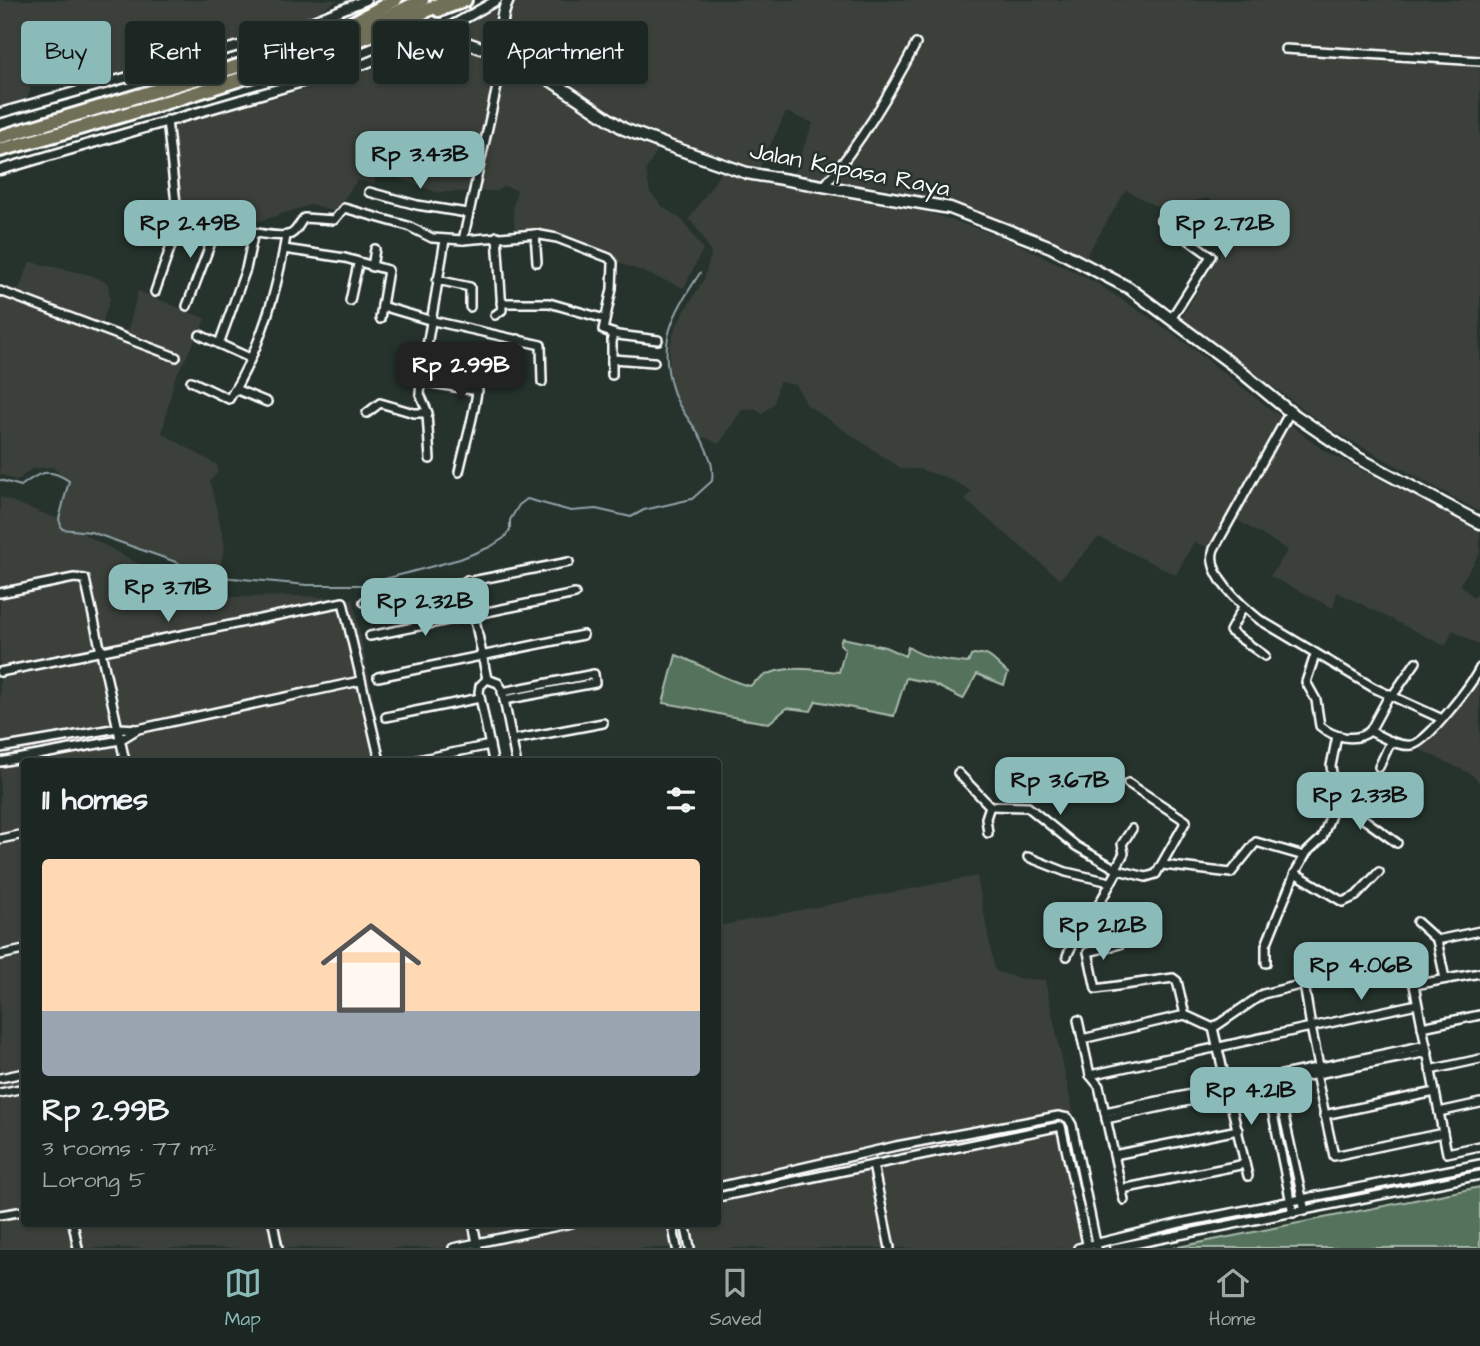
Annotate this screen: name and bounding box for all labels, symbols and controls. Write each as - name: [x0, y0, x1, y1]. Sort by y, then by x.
- chip: Buy: [21, 21, 111, 84]
- chip: Rent: [125, 21, 225, 84]
- chip: Filters: [239, 21, 359, 84]
- chip: New: [373, 21, 469, 84]
- chip: Apartment: [483, 21, 648, 84]
- pin: Rp 3.43B: [348, 132, 492, 191]
- street label: Jalan Kapasa Raya: [747, 134, 953, 207]
- text: Rp 3.43B: [371, 138, 469, 170]
- pin: Rp 2.49B: [118, 201, 262, 260]
- pin: Rp 2.72B: [1153, 201, 1297, 260]
- text: Rp 2.49B: [140, 207, 240, 239]
- text: Rp 2.72B: [1176, 207, 1274, 239]
- pin: Rp 2.99B: [389, 342, 533, 402]
- text: Rp 2.99B: [412, 349, 510, 381]
- pin: Rp 3.71B: [96, 564, 240, 624]
- text: Rp 3.71B: [125, 571, 211, 603]
- pin: Rp 2.32B: [353, 578, 497, 638]
- text: Rp 2.32B: [377, 585, 473, 617]
- pin: Rp 3.67B: [988, 758, 1132, 817]
- text: Rp 3.67B: [1011, 764, 1109, 796]
- pin: Rp 2.33B: [1288, 772, 1432, 832]
- text: 11 homes: [42, 779, 148, 821]
- text: Rp 2.33B: [1313, 779, 1407, 811]
- icon: filters: [662, 781, 700, 819]
- pin: Rp 2.12B: [1031, 902, 1175, 962]
- icon: home: [308, 905, 434, 1031]
- text: Rp 2.12B: [1059, 909, 1147, 941]
- pin: Rp 4.06B: [1289, 942, 1433, 1002]
- text: Rp 4.06B: [1310, 949, 1412, 981]
- pin: Rp 4.21B: [1179, 1068, 1323, 1127]
- text: Rp 4.21B: [1206, 1074, 1296, 1106]
- text: Rp 2.99B: [42, 1090, 169, 1132]
- text: 3 rooms · 77 m²: [42, 1132, 217, 1164]
- text: Lorong 5: [42, 1164, 145, 1196]
- tab: Map: [224, 1264, 262, 1333]
- tab: Saved: [709, 1264, 761, 1333]
- tab: Home: [1209, 1264, 1256, 1333]

